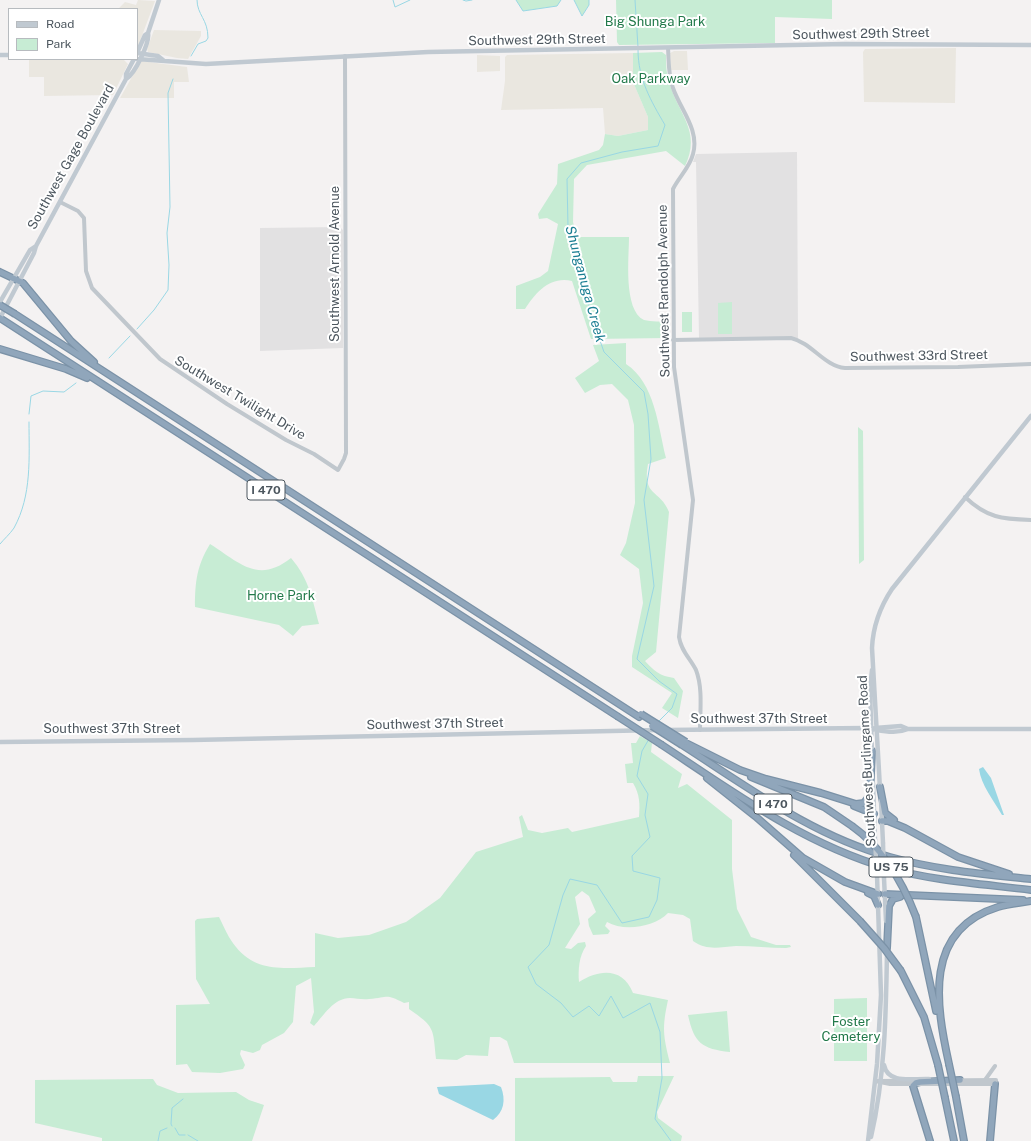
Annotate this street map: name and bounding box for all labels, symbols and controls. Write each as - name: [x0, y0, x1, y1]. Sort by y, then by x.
- legend: [8, 8, 138, 60]
- park label: Big Shunga Park: [605, 14, 705, 30]
- text: Road: [46, 17, 74, 31]
- street label: Southwest 29th Street: [792, 25, 930, 43]
- street label: Southwest 29th Street: [468, 31, 606, 49]
- text: Park: [46, 37, 72, 51]
- park label: Oak Parkway: [612, 71, 690, 87]
- street label: Southwest Gage Boulevard: [24, 82, 118, 232]
- street label: Southwest Arnold Avenue: [327, 186, 343, 342]
- street label: Southwest Randolph Avenue: [655, 204, 673, 378]
- water label: Shunganuga Creek: [561, 224, 609, 344]
- street label: Southwest 33rd Street: [850, 347, 988, 365]
- street label: Southwest Twilight Drive: [172, 353, 308, 443]
- road number: I 470: [247, 480, 285, 500]
- park label: Horne Park: [247, 588, 315, 604]
- street label: Southwest Burlingame Road: [855, 675, 879, 847]
- street label: Southwest 37th Street: [690, 711, 828, 727]
- street label: Southwest 37th Street: [366, 715, 504, 733]
- street label: Southwest 37th Street: [43, 721, 181, 737]
- road number: I 470: [754, 794, 792, 814]
- road number: US 75: [869, 857, 913, 877]
- park label: Foster Cemetery: [821, 1014, 881, 1045]

